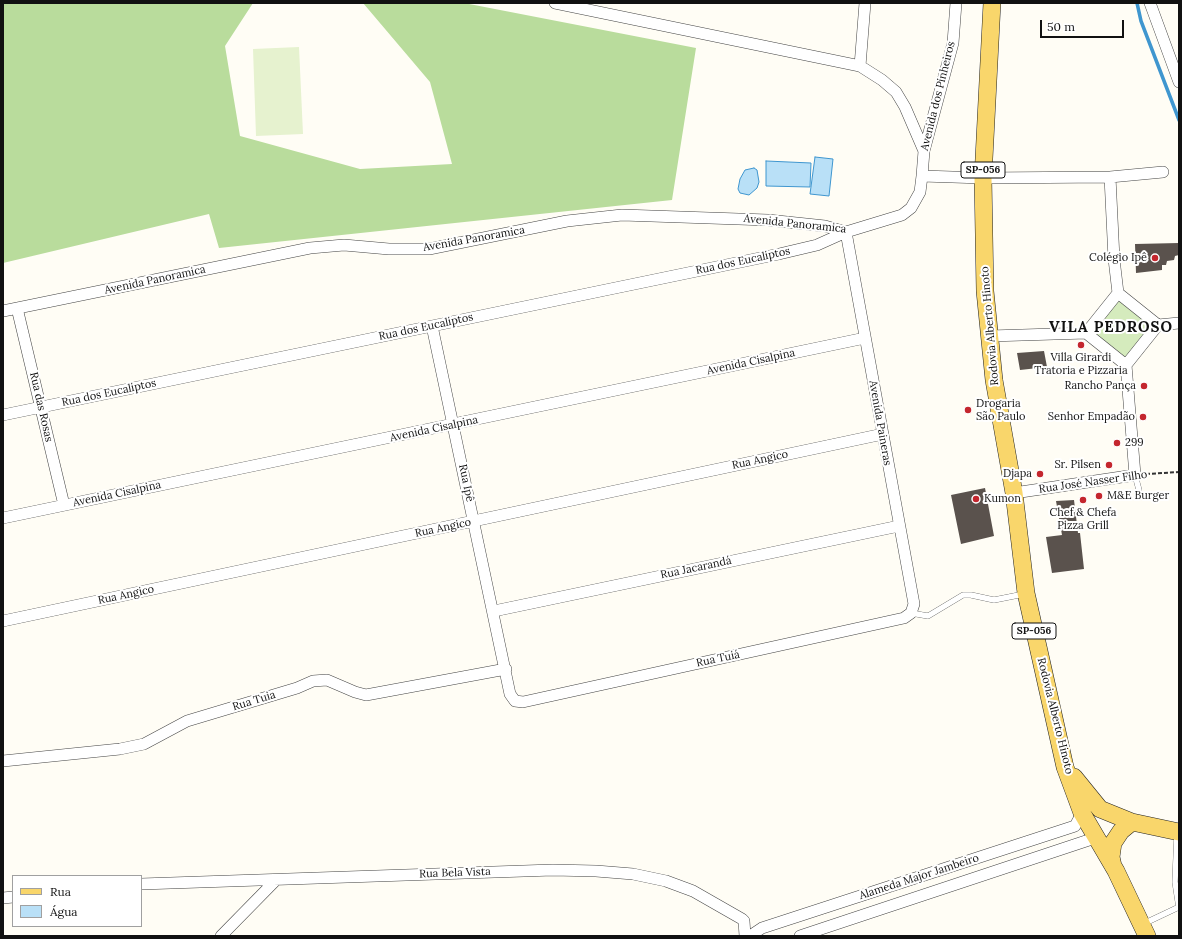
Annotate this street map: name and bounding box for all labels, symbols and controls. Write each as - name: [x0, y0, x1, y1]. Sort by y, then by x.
- scale bar: [1042, 12, 1126, 38]
- text: 50 m: [1047, 19, 1075, 34]
- street label: Avenida dos Pinheiros: [918, 40, 958, 152]
- road number: SP-056: [961, 162, 1005, 178]
- street label: Avenida Panoramica: [743, 212, 847, 236]
- street label: Avenida Panoramica: [422, 224, 526, 254]
- street label: Rua dos Eucaliptos: [695, 245, 791, 277]
- place label: Colégio Ipê: [1089, 251, 1147, 265]
- marker: Colégio Ipê: [1150, 253, 1160, 263]
- street label: Avenida Panoramica: [103, 263, 207, 297]
- street label: Rodovia Alberto Hinoto: [978, 266, 1002, 386]
- street label: Rua dos Eucaliptos: [378, 311, 474, 343]
- district label: VILA PEDROSO: [1049, 319, 1173, 337]
- marker: Villa Girardi Tratoria e Pizzaria: [1076, 340, 1086, 350]
- street label: Avenida Cisalpina: [706, 346, 796, 378]
- place label: Villa Girardi Tratoria e Pizzaria: [1034, 351, 1128, 377]
- street label: Rua das Rosas: [27, 371, 55, 443]
- street label: Rua dos Eucaliptos: [61, 377, 157, 409]
- street label: Avenida Paineras: [866, 379, 894, 467]
- place label: Rancho Pança: [1065, 379, 1136, 393]
- marker: Rancho Pança: [1139, 381, 1149, 391]
- place label: Drogaria São Paulo: [976, 397, 1025, 423]
- marker: Drogaria São Paulo: [963, 405, 973, 415]
- place label: Senhor Empadão: [1048, 410, 1135, 424]
- marker: Senhor Empadão: [1138, 412, 1148, 422]
- street label: Avenida Cisalpina: [389, 413, 479, 445]
- place label: 299: [1125, 436, 1144, 450]
- marker: 299: [1112, 438, 1122, 448]
- street label: Rua Angico: [731, 448, 789, 472]
- place label: Sr. Pilsen: [1054, 458, 1101, 472]
- marker: Sr. Pilsen: [1104, 460, 1114, 470]
- street label: Rua Ipê: [456, 463, 476, 503]
- place label: Djapa: [1003, 467, 1032, 481]
- street label: Rua José Nasser Filho: [1038, 468, 1148, 496]
- marker: Djapa: [1035, 469, 1045, 479]
- street label: Avenida Cisalpina: [72, 478, 162, 510]
- place label: M&E Burger: [1107, 489, 1169, 503]
- marker: M&E Burger: [1094, 491, 1104, 501]
- place label: Kumon: [984, 492, 1021, 506]
- marker: Kumon: [971, 494, 981, 504]
- marker: Chef & Chefa Pizza Grill: [1078, 495, 1088, 505]
- place label: Chef & Chefa Pizza Grill: [1049, 506, 1117, 532]
- street label: Rua Angico: [414, 516, 472, 540]
- street label: Rua Jacarandá: [659, 554, 733, 582]
- street label: Rua Angico: [97, 583, 155, 607]
- road number: SP-056: [1012, 623, 1056, 639]
- street label: Rua Tuiá: [695, 648, 741, 670]
- street label: Rodovia Alberto Hinoto: [1034, 656, 1076, 776]
- street label: Rua Tuia: [231, 688, 277, 714]
- street label: Alameda Major Jambeiro: [857, 851, 981, 903]
- street label: Rua Bela Vista: [419, 865, 491, 881]
- legend: [12, 875, 142, 927]
- text: Rua: [50, 884, 71, 899]
- text: Água: [50, 904, 78, 919]

